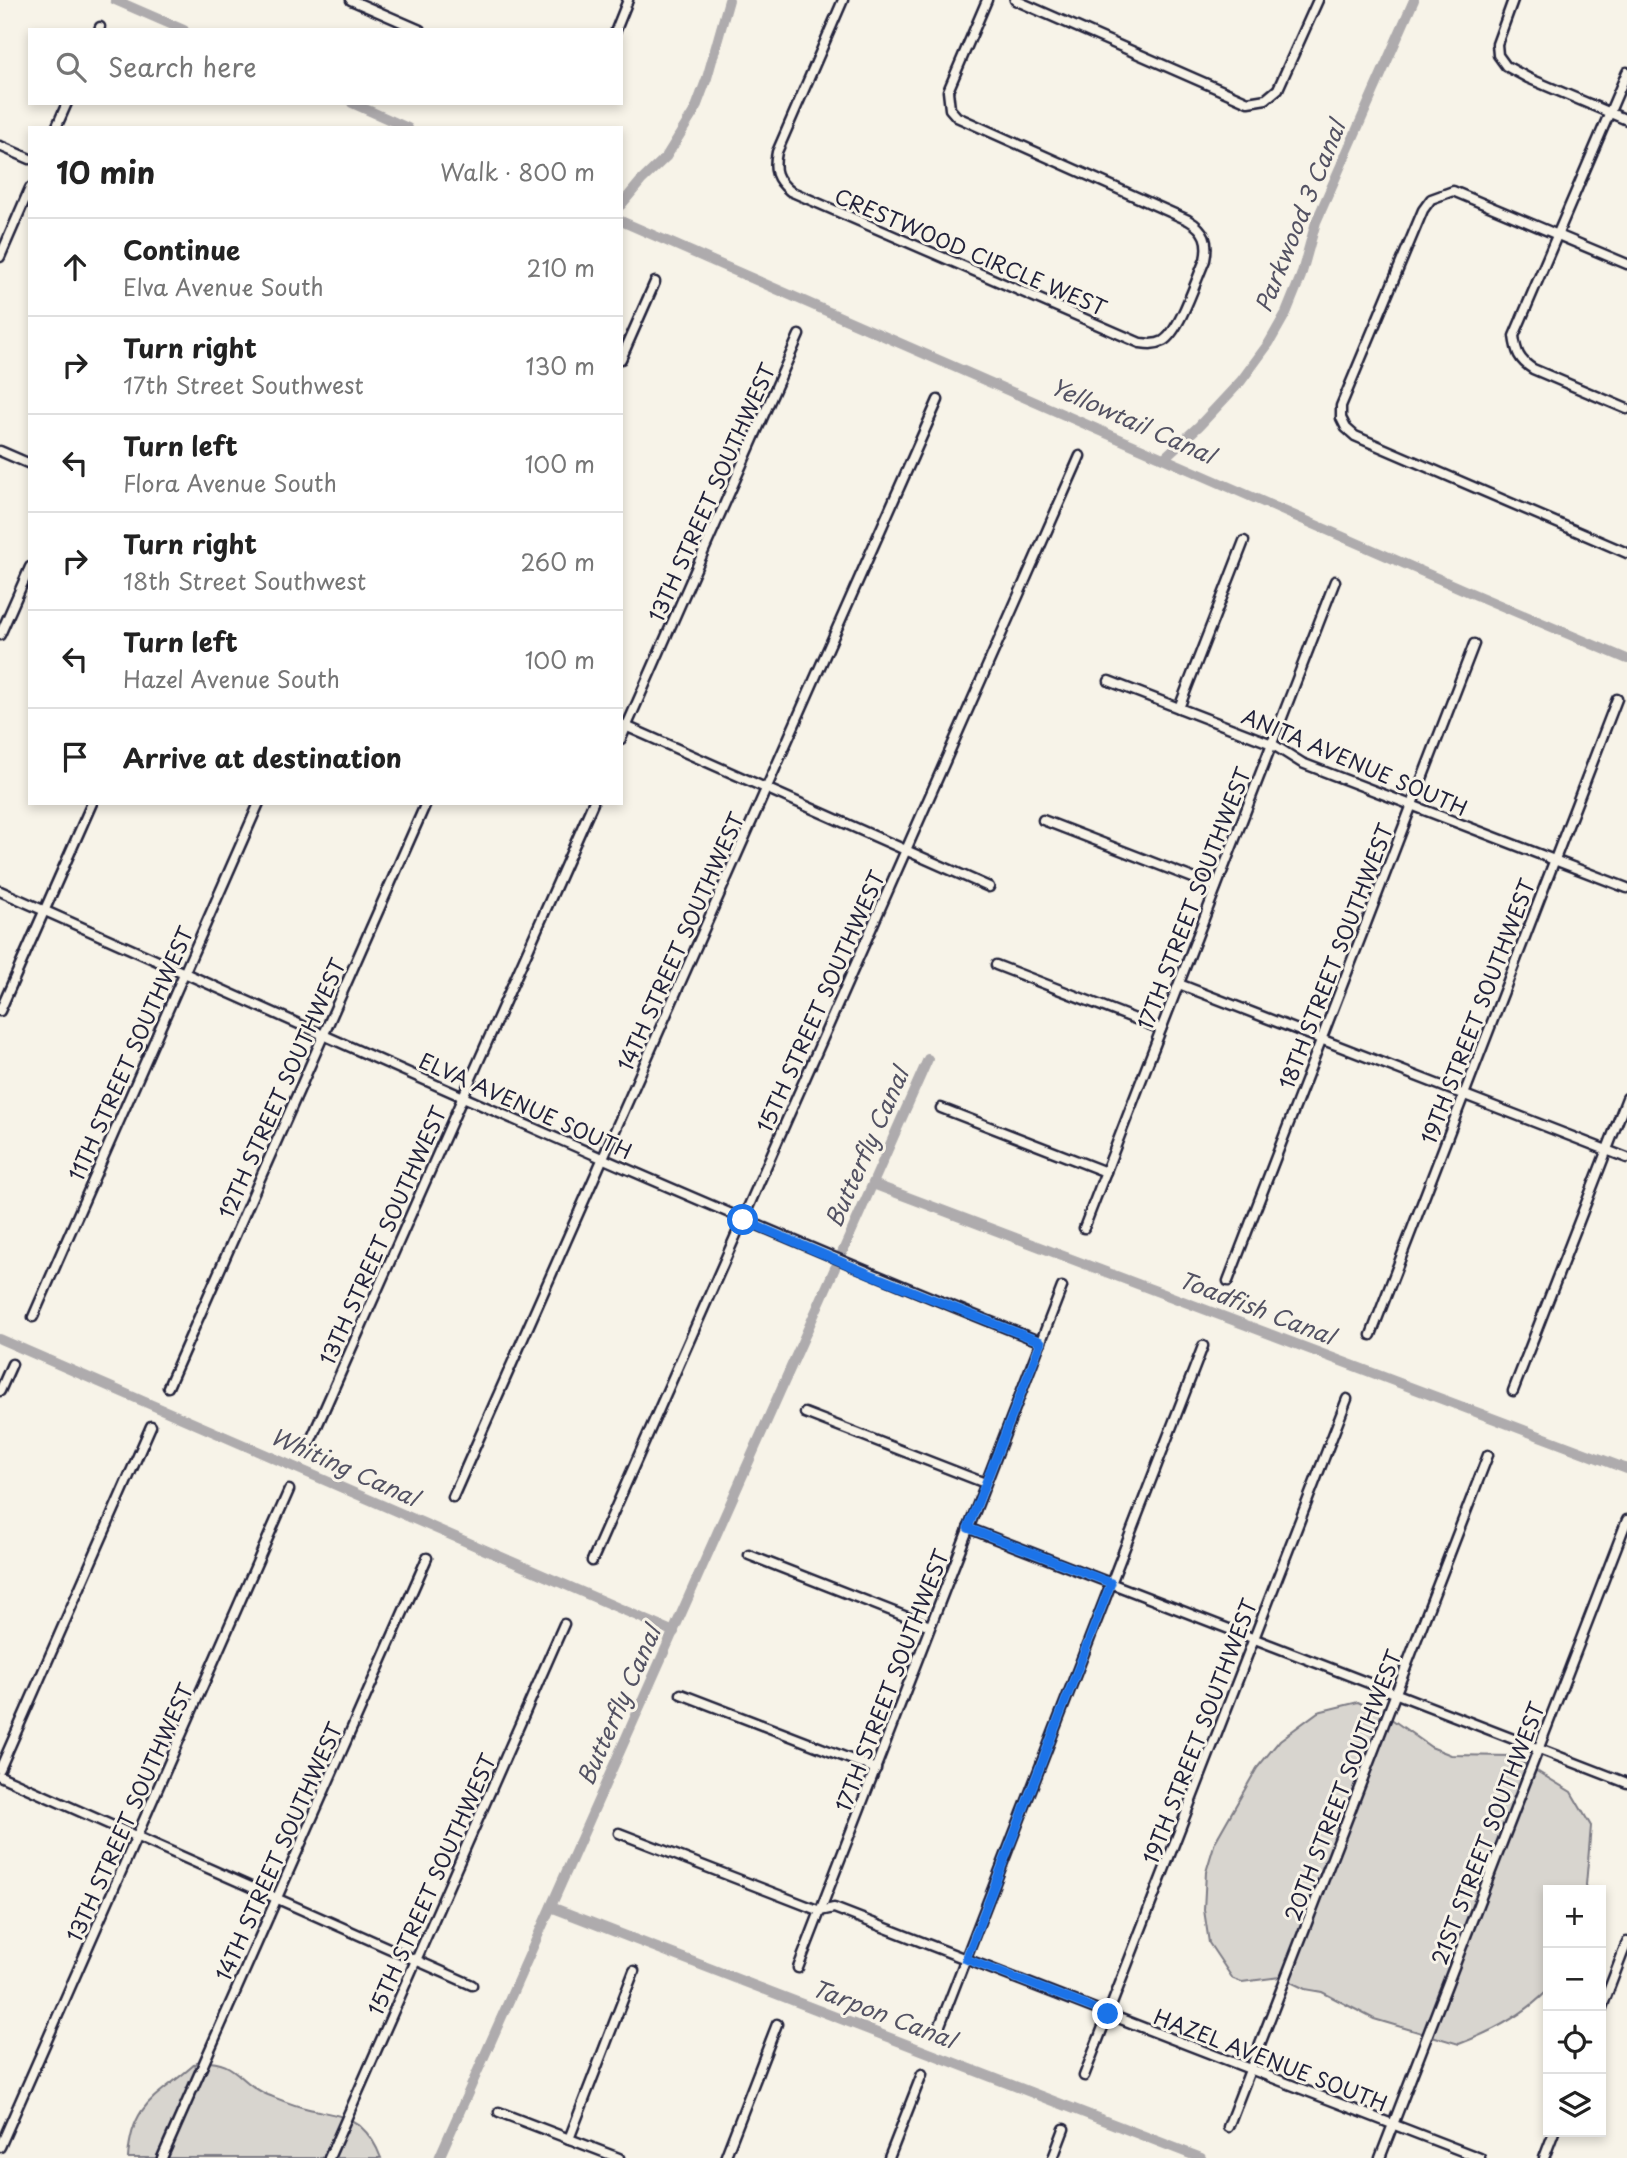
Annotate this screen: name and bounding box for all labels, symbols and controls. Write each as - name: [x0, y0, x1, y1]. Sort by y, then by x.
- search box: [28, 28, 623, 105]
- text: Search here: [108, 47, 257, 86]
- icon: search: [52, 48, 90, 86]
- water label: Parkwood 3 Canal: [1245, 112, 1355, 317]
- text: 10 min: [56, 149, 155, 194]
- text: Walk · 800 m: [440, 154, 595, 189]
- street label: CRESTWOOD CIRCLE WEST: [830, 179, 1113, 323]
- text: Continue: [123, 230, 240, 269]
- icon: ahead: [56, 248, 94, 286]
- text: 210 m: [527, 250, 595, 285]
- text: Elva Avenue South: [123, 269, 324, 304]
- text: Turn right: [123, 328, 257, 367]
- icon: right: [56, 346, 94, 384]
- text: 130 m: [525, 348, 595, 383]
- street label: 13TH STREET SOUTHWEST: [639, 357, 783, 626]
- text: 17th Street Southwest: [123, 367, 364, 402]
- water label: Yellowtail Canal: [1045, 368, 1224, 473]
- text: Turn left: [123, 426, 238, 465]
- icon: left: [56, 444, 94, 482]
- text: 100 m: [525, 446, 595, 481]
- text: Flora Avenue South: [123, 465, 337, 500]
- text: Turn right: [123, 524, 257, 563]
- icon: right: [56, 542, 94, 580]
- text: 260 m: [520, 544, 595, 579]
- text: 18th Street Southwest: [123, 563, 366, 598]
- text: Turn left: [123, 622, 238, 661]
- icon: left: [56, 640, 94, 678]
- text: 100 m: [525, 642, 595, 677]
- text: Hazel Avenue South: [123, 661, 340, 696]
- street label: ANITA AVENUE SOUTH: [1237, 699, 1473, 823]
- icon: arrive: [56, 738, 94, 776]
- text: Arrive at destination: [123, 738, 402, 777]
- street label: 17TH STREET SOUTHWEST: [1128, 762, 1258, 1034]
- street label: 14TH STREET SOUTHWEST: [608, 806, 752, 1075]
- street label: 18TH STREET SOUTHWEST: [1270, 818, 1401, 1093]
- street label: 15TH STREET SOUTHWEST: [748, 865, 892, 1137]
- street label: 19TH STREET SOUTHWEST: [1412, 873, 1543, 1148]
- street label: 11TH STREET SOUTHWEST: [59, 920, 201, 1185]
- street label: 12TH STREET SOUTHWEST: [209, 952, 353, 1223]
- street label: ELVA AVENUE SOUTH: [414, 1044, 638, 1166]
- water label: Butterfly Canal: [815, 1058, 918, 1232]
- street label: 13TH STREET SOUTHWEST: [310, 1100, 454, 1369]
- route start: [727, 1204, 758, 1235]
- water label: Toadfish Canal: [1174, 1261, 1343, 1354]
- water label: Whiting Canal: [265, 1418, 428, 1516]
- street label: 17TH STREET SOUTHWEST: [826, 1544, 956, 1816]
- street label: 19TH STREET SOUTHWEST: [1134, 1593, 1265, 1868]
- water label: Butterfly Canal: [567, 1616, 670, 1790]
- street label: 20TH STREET SOUTHWEST: [1275, 1644, 1409, 1925]
- street label: 13TH STREET SOUTHWEST: [57, 1677, 201, 1946]
- street label: 21ST STREET SOUTHWEST: [1422, 1696, 1552, 1969]
- street label: 14TH STREET SOUTHWEST: [206, 1716, 350, 1985]
- street label: 15TH STREET SOUTHWEST: [359, 1748, 503, 2020]
- map controls: [1543, 1885, 1606, 2137]
- button: +: [1543, 1885, 1606, 1948]
- button: −: [1543, 1948, 1606, 2011]
- water label: Tarpon Canal: [807, 1970, 964, 2058]
- route end: [1092, 1998, 1123, 2029]
- street label: HAZEL AVENUE SOUTH: [1150, 2000, 1392, 2118]
- button: locate: [1543, 2011, 1606, 2074]
- button: layers: [1543, 2074, 1606, 2137]

